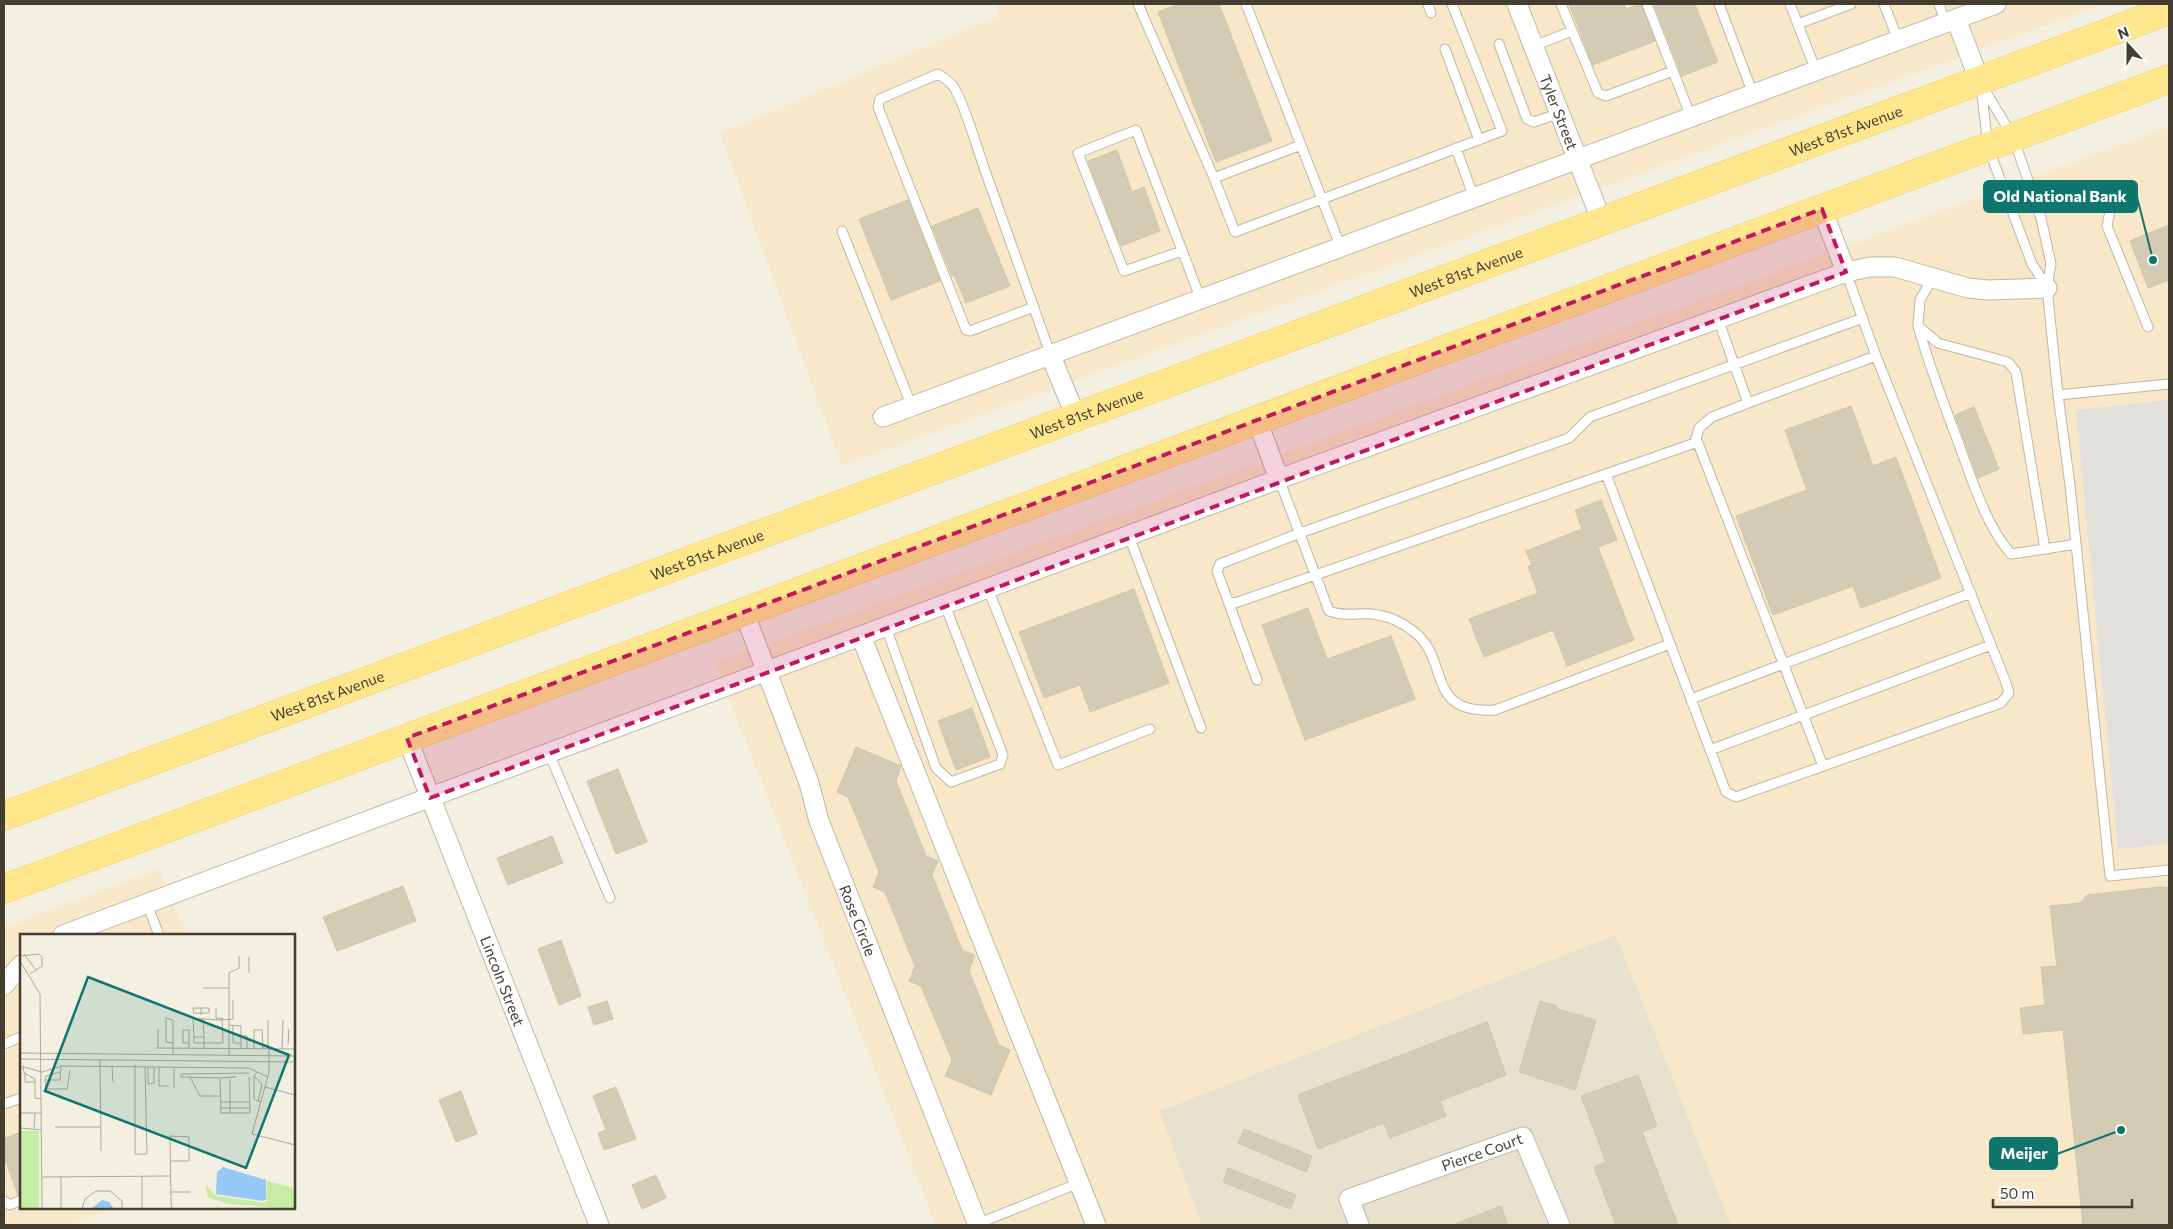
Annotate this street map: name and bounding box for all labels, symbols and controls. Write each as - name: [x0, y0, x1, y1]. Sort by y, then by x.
- north arrow: [2103, 20, 2153, 70]
- text: N: [2115, 23, 2131, 42]
- street label: Tyler Street: [1536, 72, 1582, 152]
- street label: West 81st Avenue: [1786, 101, 1905, 160]
- callout: Old National Bank: [1984, 181, 2137, 212]
- text: Old National Bank: [1993, 186, 2128, 205]
- street label: West 81st Avenue: [1407, 242, 1525, 301]
- street label: West 81st Avenue: [1027, 384, 1146, 442]
- street label: West 81st Avenue: [648, 525, 766, 584]
- street label: West 81st Avenue: [268, 666, 386, 725]
- street label: Rose Circle: [836, 882, 880, 959]
- street label: Lincoln Street: [477, 933, 529, 1028]
- inset map: [20, 934, 295, 1209]
- street label: Pierce Court: [1439, 1129, 1525, 1174]
- callout: Meijer: [1990, 1138, 2057, 1169]
- text: Meijer: [2000, 1143, 2048, 1162]
- scale bar: [1993, 1176, 2132, 1208]
- text: 50 m: [2000, 1184, 2034, 1202]

